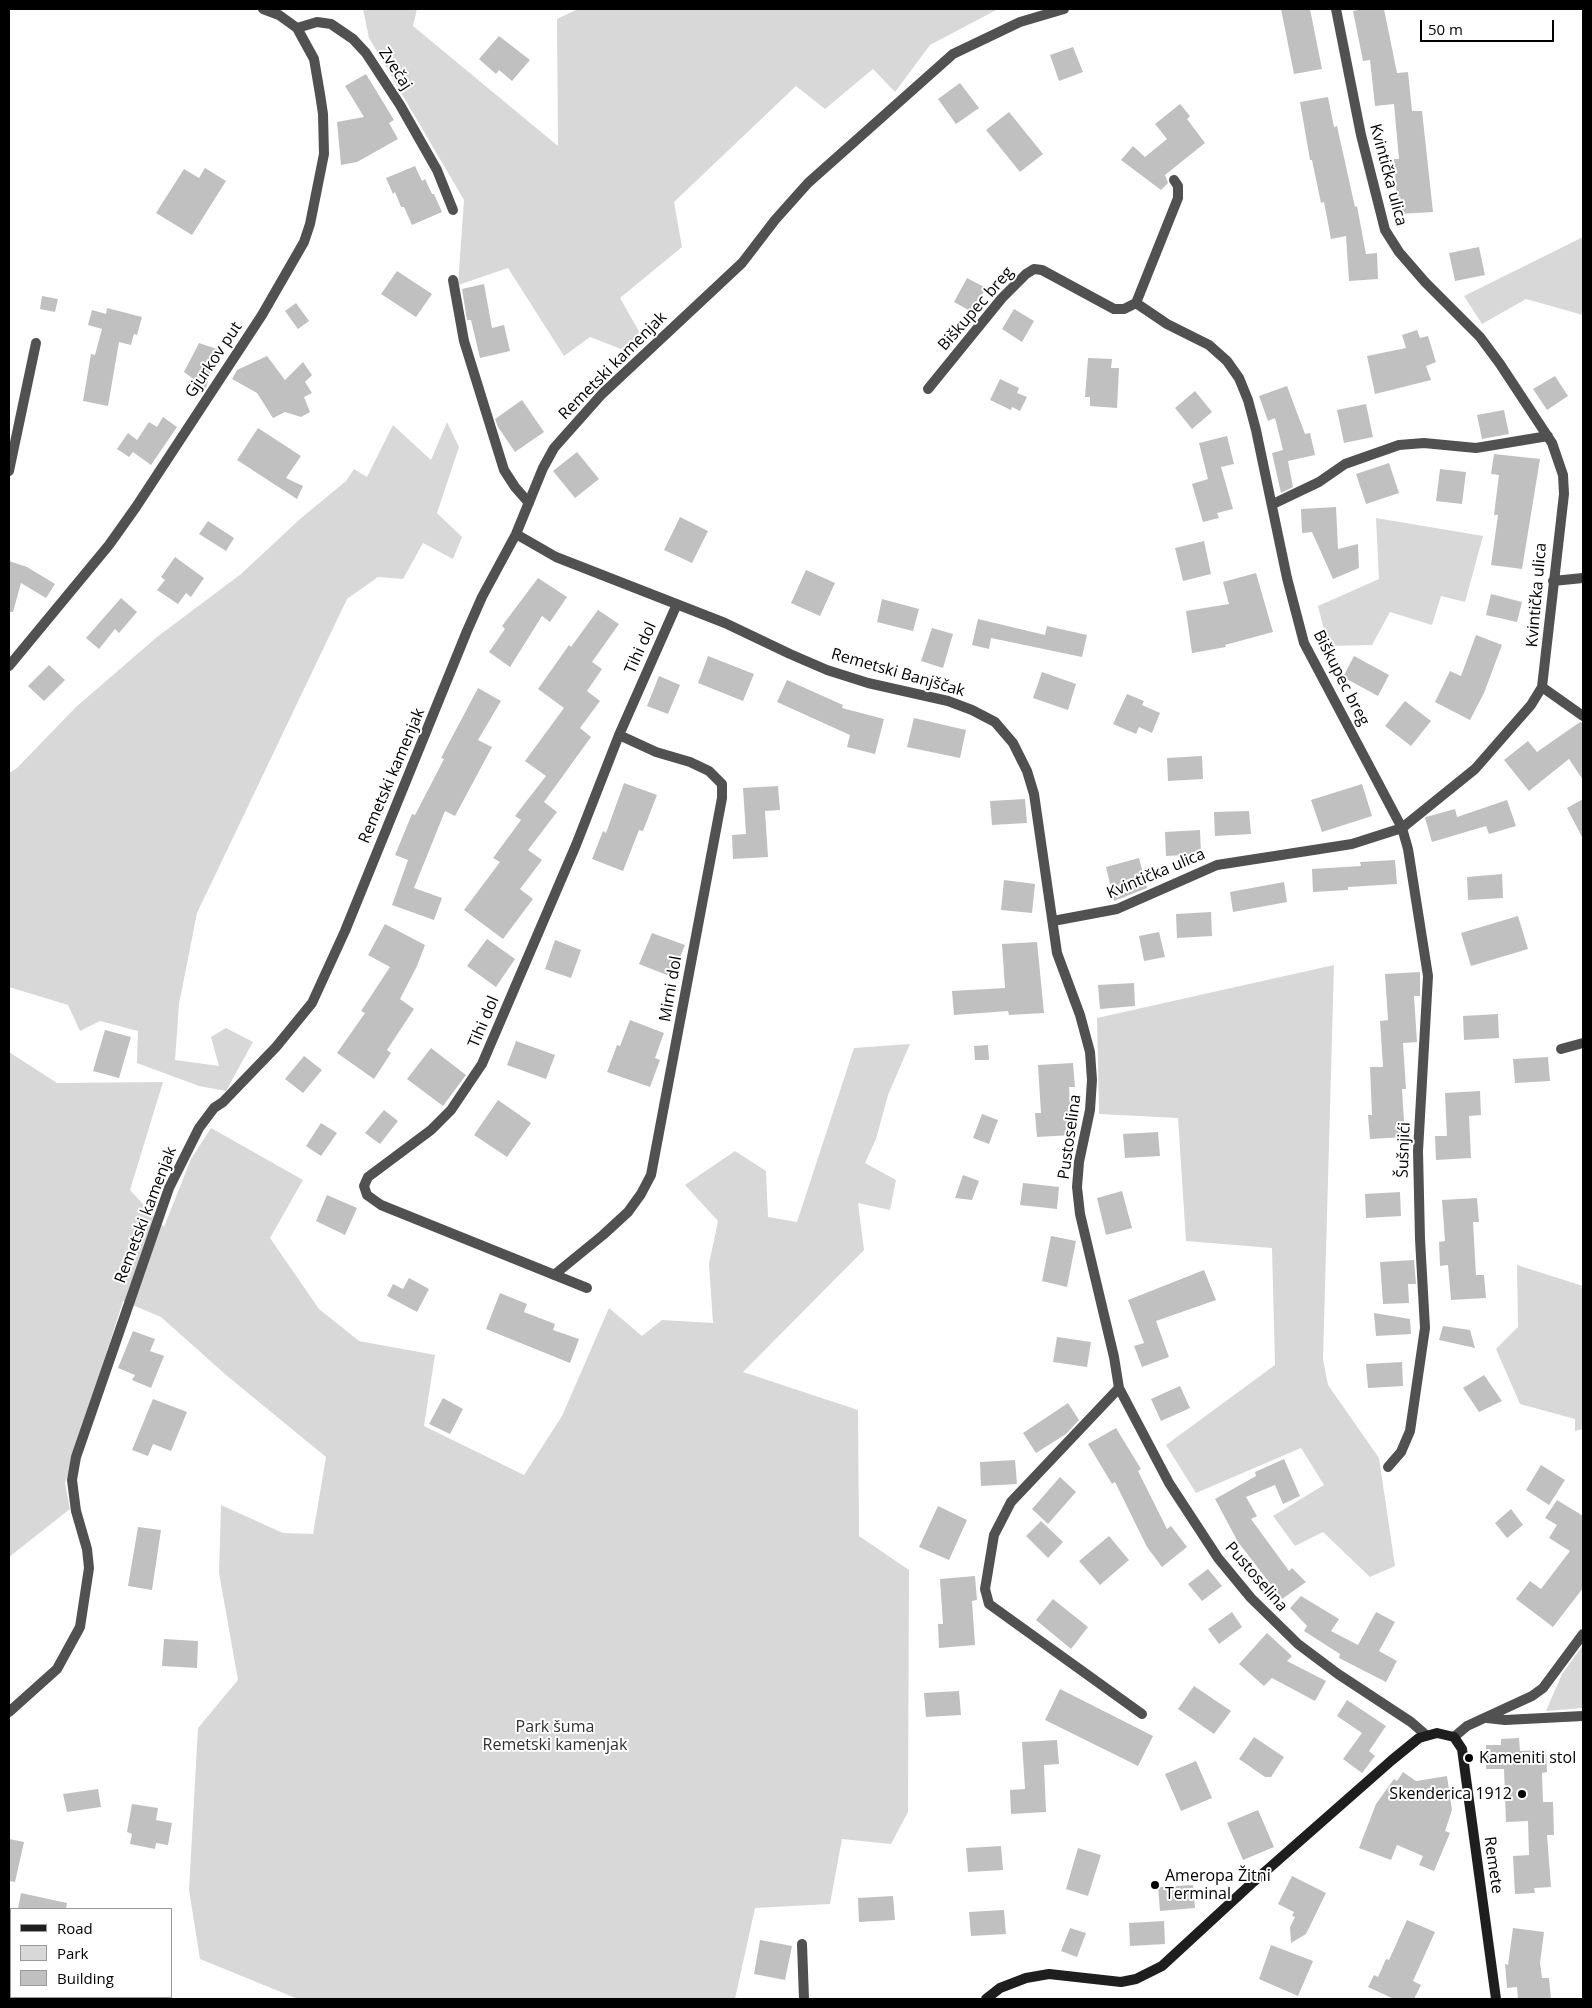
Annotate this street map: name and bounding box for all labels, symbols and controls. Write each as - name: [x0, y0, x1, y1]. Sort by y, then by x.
- scale bar: [1422, 10, 1556, 42]
- text: 50 m: [1428, 19, 1463, 39]
- street label: Zvečaj: [374, 44, 416, 94]
- street label: Kvintička ulica: [1365, 122, 1411, 228]
- street label: Biškupec breg: [934, 263, 1018, 355]
- street label: Remetski kamenjak: [555, 308, 671, 424]
- street label: Gjurkov put: [182, 318, 246, 402]
- street label: Kvintička ulica: [1523, 542, 1551, 648]
- street label: Tihi dol: [621, 619, 661, 677]
- street label: Biškupec breg: [1309, 627, 1373, 729]
- street label: Remetski Banjščak: [829, 645, 967, 701]
- street label: Remetski kamenjak: [355, 706, 429, 846]
- street label: Kvintička ulica: [1104, 845, 1208, 903]
- street label: Mirni dol: [656, 955, 686, 1023]
- street label: Tihi dol: [465, 993, 503, 1051]
- street label: Pustoselina: [1055, 1093, 1085, 1181]
- street label: Šušnjići: [1393, 1122, 1415, 1178]
- street label: Remetski kamenjak: [111, 1144, 181, 1286]
- street label: Pustoselina: [1221, 1538, 1291, 1616]
- park label: Park šuma Remetski kamenjak: [483, 1717, 627, 1755]
- place label: Kameniti stol: [1479, 1748, 1576, 1768]
- marker: Kameniti stol: [1463, 1752, 1475, 1764]
- place label: Skenderica 1912: [1389, 1784, 1512, 1804]
- marker: Skenderica 1912: [1516, 1788, 1528, 1800]
- street label: Remete: [1480, 1835, 1506, 1895]
- place label: Ameropa Žitni Terminal: [1165, 1866, 1271, 1904]
- marker: Ameropa Žitni Terminal: [1149, 1879, 1161, 1891]
- legend: [10, 1908, 172, 1998]
- text: Road: [57, 1918, 93, 1938]
- text: Park: [57, 1943, 88, 1963]
- text: Building: [57, 1968, 114, 1988]

